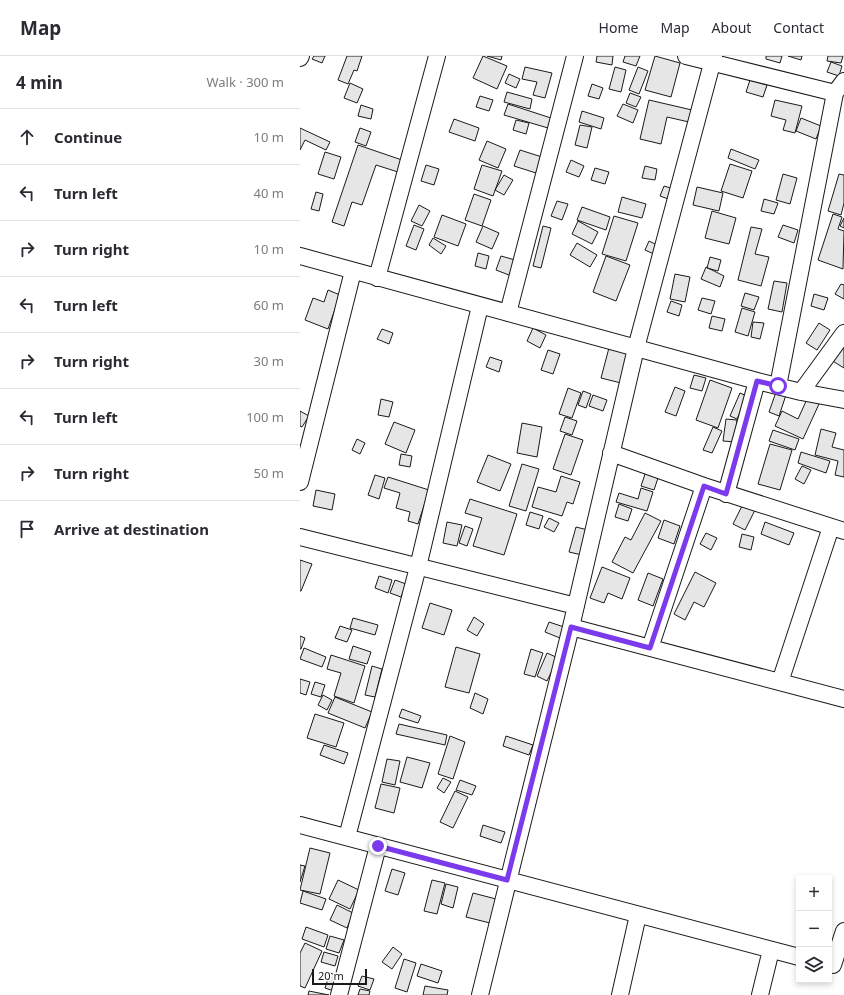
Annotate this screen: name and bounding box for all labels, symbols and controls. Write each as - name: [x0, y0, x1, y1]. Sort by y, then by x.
- text: Map: [20, 15, 61, 41]
- text: Home: [599, 18, 638, 37]
- text: Map: [660, 18, 690, 37]
- text: About: [712, 18, 751, 37]
- text: Contact: [773, 18, 824, 37]
- text: 4 min: [16, 71, 63, 94]
- text: Walk · 300 m: [206, 73, 284, 91]
- icon: ahead: [16, 126, 38, 148]
- text: Continue: [54, 127, 122, 147]
- text: 10 m: [254, 128, 284, 146]
- icon: left: [16, 182, 38, 204]
- text: Turn left: [54, 183, 118, 203]
- text: 40 m: [254, 184, 284, 202]
- icon: right: [16, 238, 38, 260]
- text: Turn right: [54, 239, 129, 259]
- text: 10 m: [254, 240, 284, 258]
- icon: left: [16, 294, 38, 316]
- text: Turn left: [54, 295, 118, 315]
- text: 60 m: [254, 296, 284, 314]
- icon: right: [16, 350, 38, 372]
- text: Turn right: [54, 351, 129, 371]
- text: 30 m: [254, 352, 284, 370]
- route start: [769, 377, 787, 395]
- icon: left: [16, 406, 38, 428]
- text: Turn left: [54, 407, 118, 427]
- text: 100 m: [246, 408, 284, 426]
- icon: right: [16, 462, 38, 484]
- text: Turn right: [54, 463, 129, 483]
- text: 50 m: [254, 464, 284, 482]
- icon: arrive: [16, 518, 38, 540]
- text: Arrive at destination: [54, 519, 209, 539]
- route end: [369, 837, 387, 855]
- map controls: [796, 875, 832, 983]
- button: +: [796, 875, 832, 911]
- button: −: [796, 911, 832, 947]
- button: layers: [796, 947, 832, 983]
- scale bar: [312, 967, 367, 986]
- text: 20 m: [318, 968, 344, 983]

